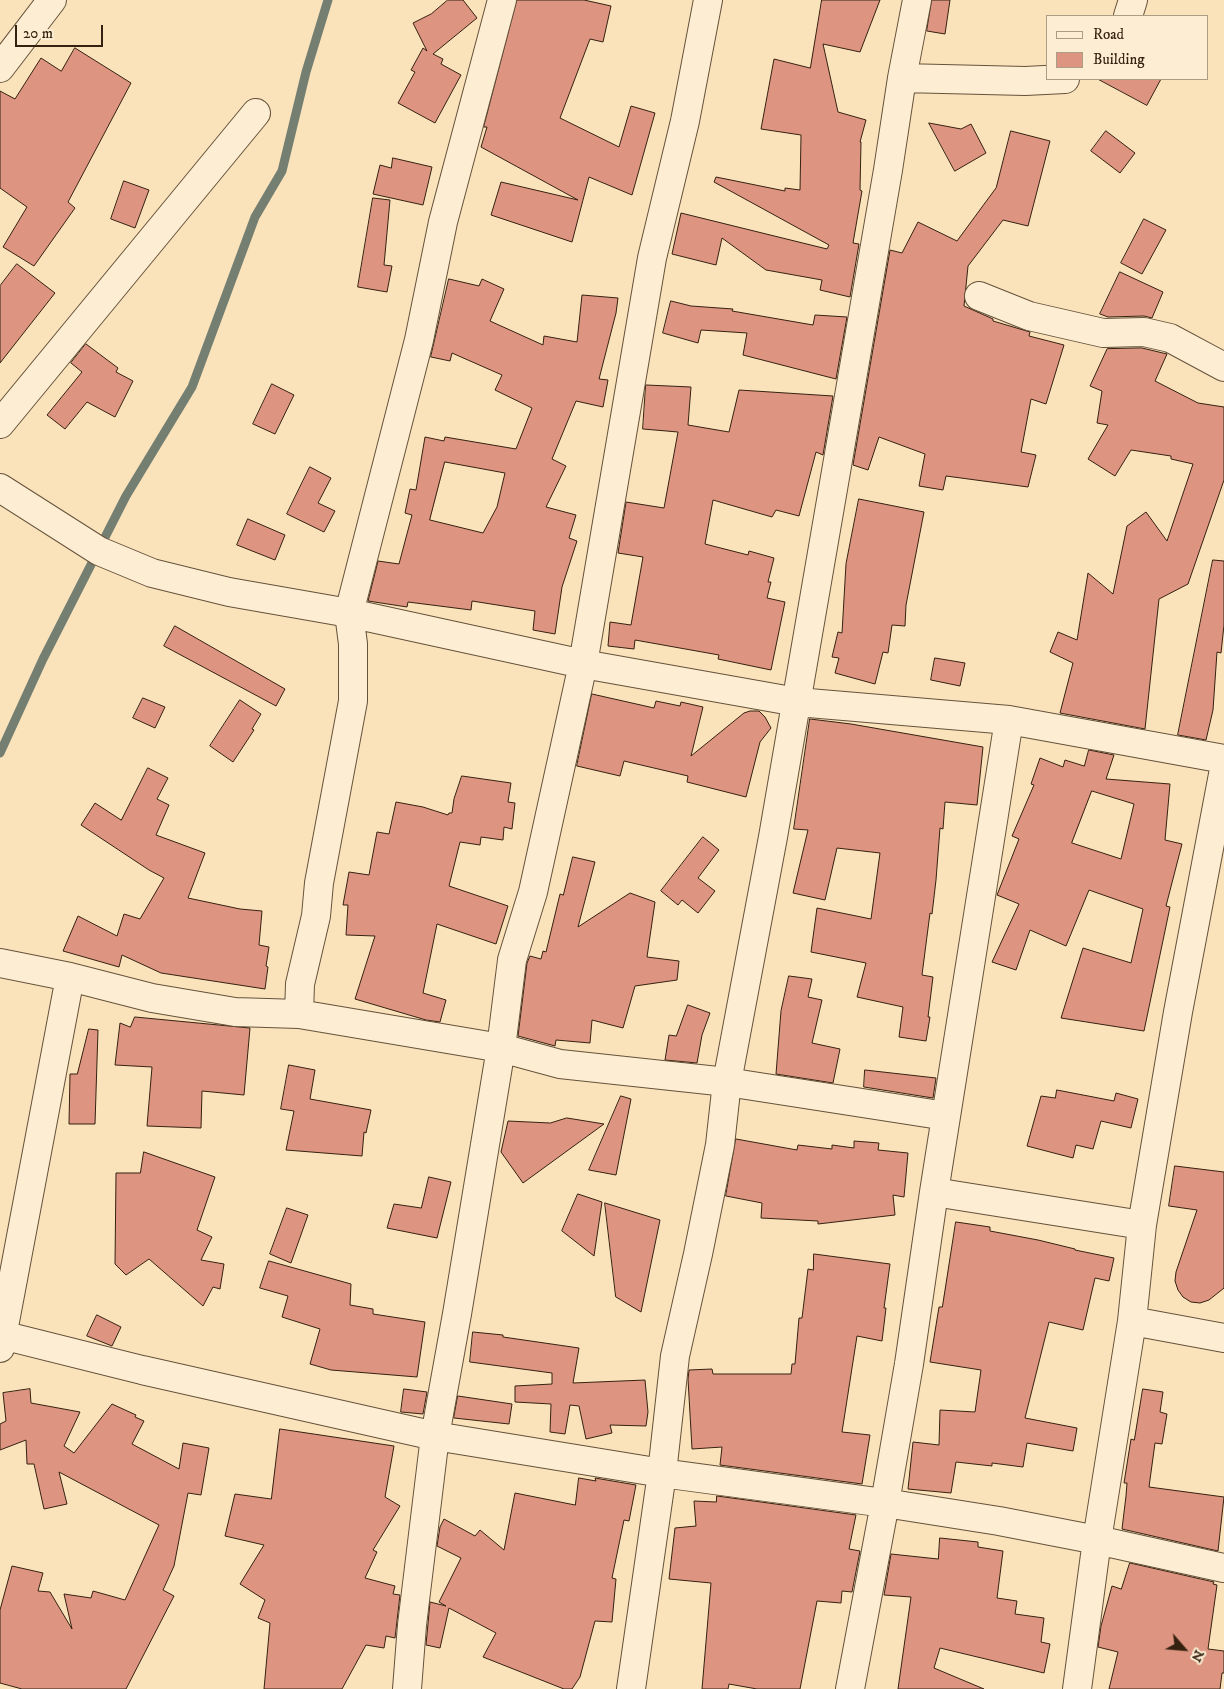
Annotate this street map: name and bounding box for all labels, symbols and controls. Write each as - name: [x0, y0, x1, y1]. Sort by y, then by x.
- scale bar: [18, 15, 105, 47]
- legend: [1046, 15, 1209, 80]
- text: 20 m: [23, 24, 53, 43]
- text: Road: [1093, 25, 1124, 44]
- text: Building: [1093, 50, 1145, 69]
- north arrow: [1159, 1624, 1209, 1674]
- text: N: [1187, 1647, 1208, 1665]

